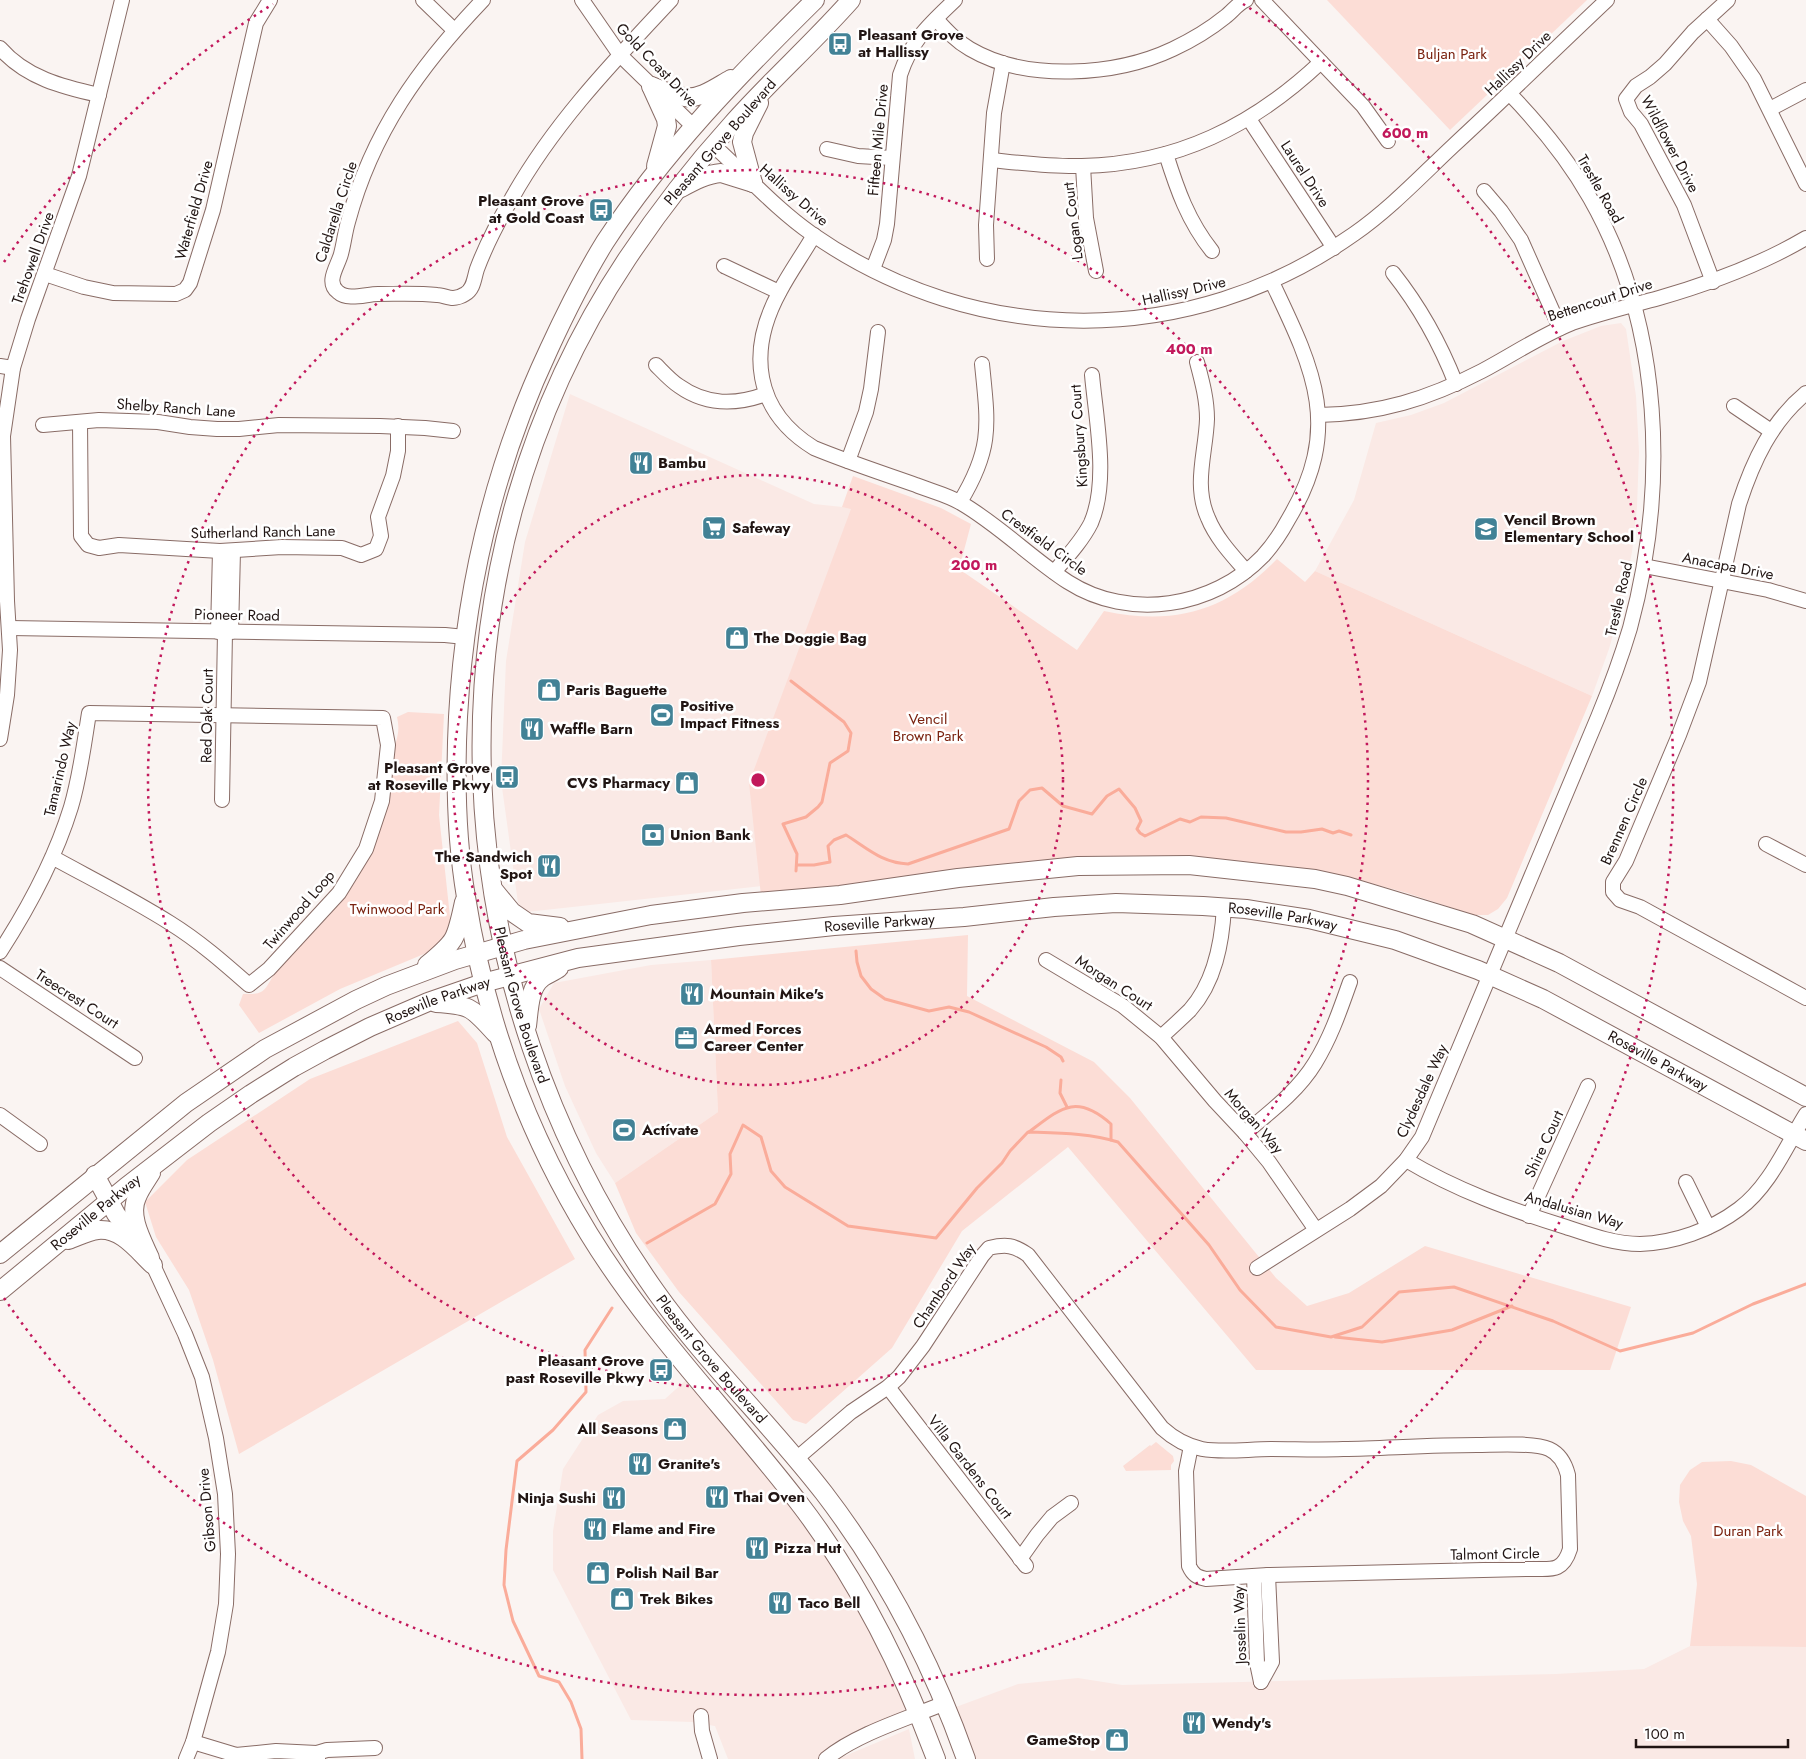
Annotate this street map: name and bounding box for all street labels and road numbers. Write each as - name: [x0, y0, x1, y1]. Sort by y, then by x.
- street label: Gold Coast Drive: [611, 18, 703, 112]
- street label: Hallissy Drive: [1480, 25, 1556, 101]
- street label: Pleasant Grove Boulevard: [659, 74, 781, 210]
- street label: Fifteen Mile Drive: [862, 83, 894, 197]
- street label: Wildflower Drive: [1635, 92, 1705, 197]
- street label: Laurel Drive: [1275, 136, 1335, 212]
- street label: Trestle Road: [1571, 151, 1629, 227]
- street label: Waterfield Drive: [169, 157, 219, 262]
- street label: Caldarella Circle: [309, 158, 363, 266]
- street label: Hallissy Drive: [755, 159, 834, 231]
- street label: Logan Court: [1057, 180, 1089, 261]
- street label: Trehowell Drive: [6, 209, 60, 307]
- street label: Hallissy Drive: [1140, 271, 1228, 311]
- street label: Bettencourt Drive: [1545, 273, 1655, 327]
- street label: Kingsbury Court: [1064, 383, 1094, 488]
- street label: Shelby Ranch Lane: [116, 393, 237, 423]
- street label: Crestfield Circle: [996, 503, 1092, 581]
- street label: Sutherland Ranch Lane: [190, 520, 336, 544]
- street label: Anacapa Drive: [1680, 546, 1776, 586]
- street label: Trestle Road: [1600, 559, 1638, 639]
- street label: Pioneer Road: [194, 603, 280, 627]
- street label: Red Oak Court: [195, 668, 219, 763]
- street label: Tamarindo Way: [38, 719, 82, 819]
- street label: Brennen Circle: [1595, 773, 1653, 869]
- street label: Twinwood Loop: [258, 865, 340, 955]
- street label: Roseville Parkway: [1227, 897, 1340, 937]
- street label: Roseville Parkway: [823, 908, 936, 938]
- street label: Pleasant Grove Boulevard: [489, 925, 554, 1087]
- street label: Morgan Court: [1071, 950, 1157, 1017]
- street label: Treecrest Court: [31, 964, 123, 1034]
- street label: Roseville Parkway: [382, 970, 493, 1030]
- street label: Roseville Parkway: [1604, 1025, 1712, 1097]
- street label: Clydesdale Way: [1391, 1040, 1454, 1142]
- street label: Morgan Way: [1219, 1083, 1289, 1159]
- street label: Shire Court: [1519, 1106, 1569, 1181]
- street label: Roseville Parkway: [46, 1168, 146, 1256]
- street label: Andalusian Way: [1522, 1185, 1626, 1235]
- street label: Chambord Way: [907, 1238, 981, 1333]
- street label: Pleasant Grove Boulevard: [651, 1290, 772, 1428]
- street label: Villa Gardens Court: [922, 1411, 1018, 1524]
- street label: Gibson Drive: [192, 1467, 222, 1553]
- street label: Talmont Circle: [1450, 1542, 1540, 1566]
- street label: Josselin Way: [1228, 1585, 1252, 1667]

